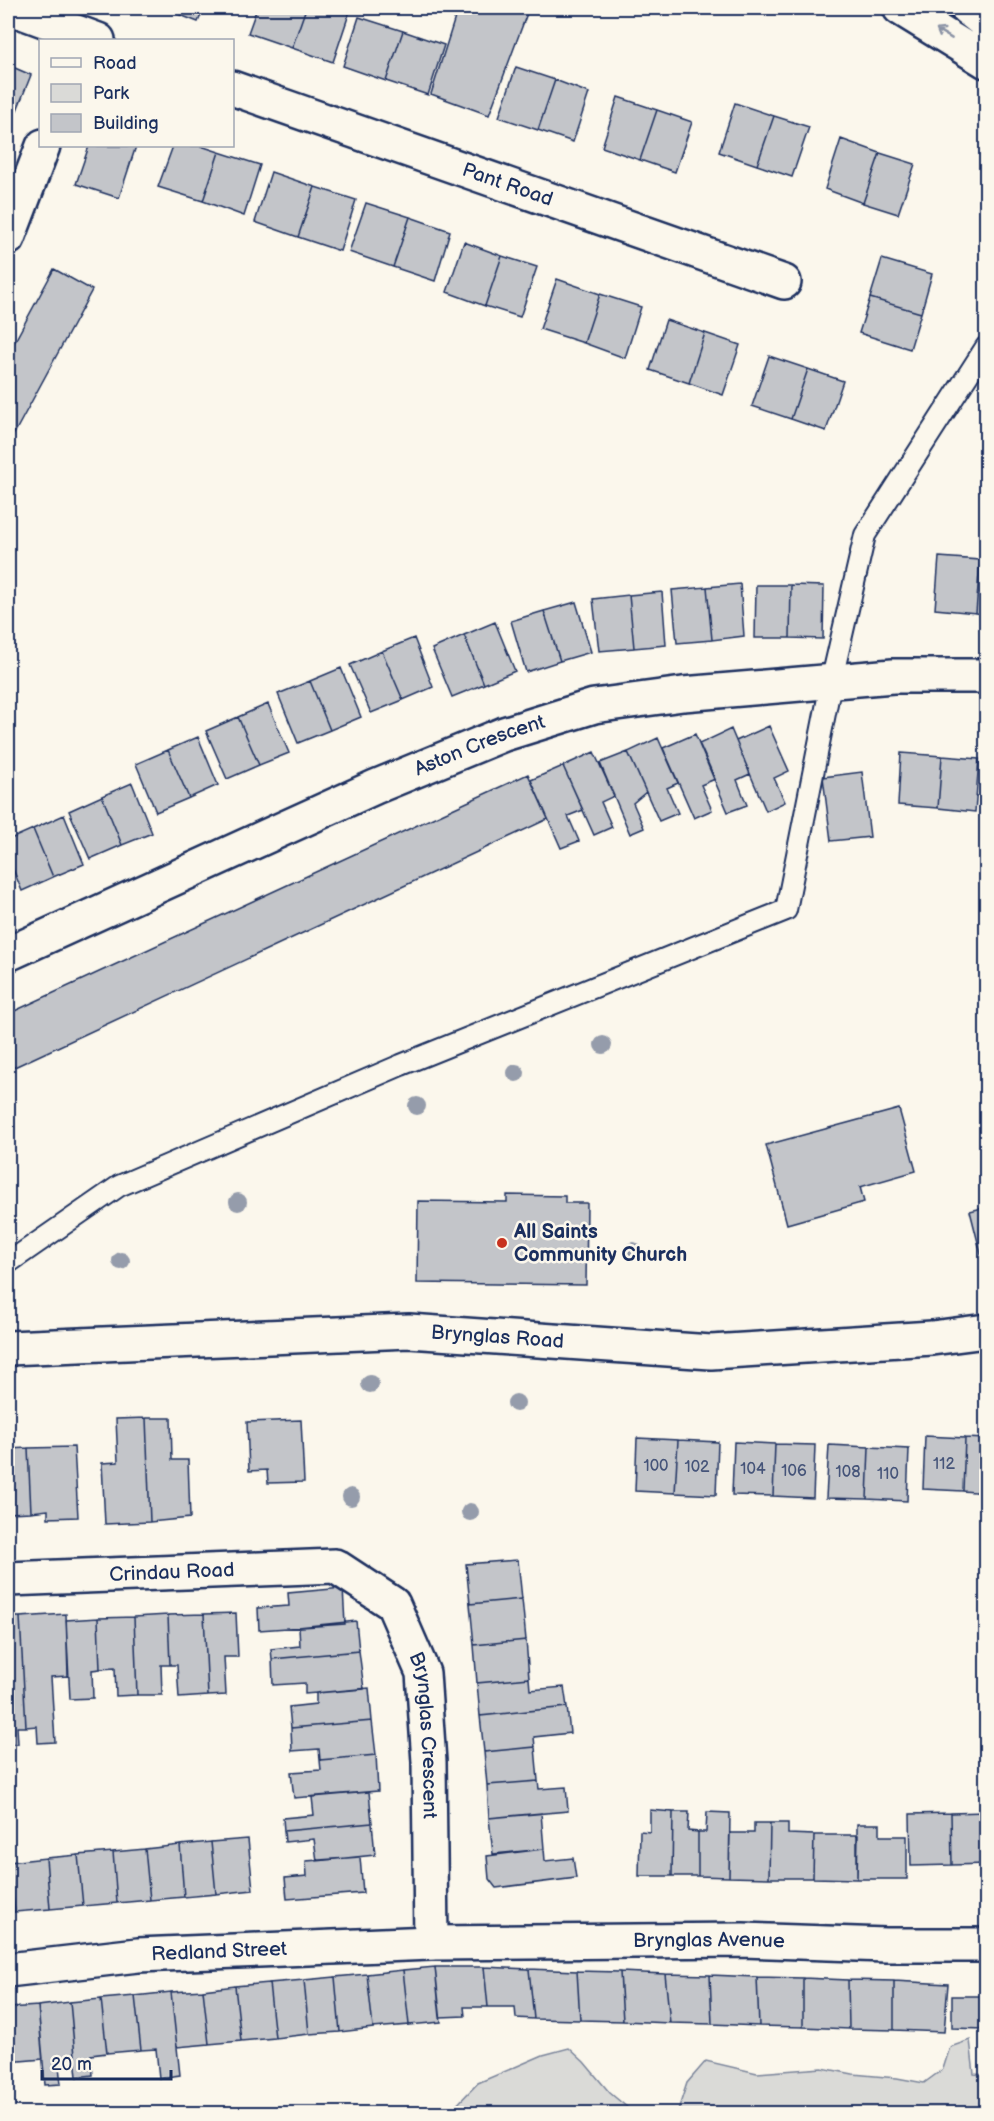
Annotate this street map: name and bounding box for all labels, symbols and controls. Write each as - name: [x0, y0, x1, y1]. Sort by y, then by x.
- one-way arrow: [936, 27, 953, 39]
- legend: [39, 39, 234, 147]
- text: Road: [93, 53, 137, 74]
- text: Park: [93, 83, 129, 104]
- text: Building: [93, 113, 159, 134]
- street label: Pant Road: [459, 158, 556, 212]
- street label: Aston Crescent: [411, 710, 548, 781]
- place label: All Saints Community Church: [513, 1220, 687, 1267]
- marker: All Saints Community Church: [495, 1236, 509, 1250]
- street label: Brynglas Road: [430, 1321, 565, 1354]
- house number: 112: [933, 1455, 955, 1474]
- house number: 100: [643, 1457, 669, 1476]
- house number: 102: [684, 1458, 710, 1477]
- house number: 104: [740, 1460, 766, 1479]
- house number: 106: [781, 1462, 807, 1481]
- house number: 108: [836, 1463, 860, 1482]
- house number: 110: [877, 1465, 899, 1484]
- street label: Crindau Road: [109, 1558, 235, 1587]
- street label: Brynglas Crescent: [403, 1648, 442, 1819]
- street label: Brynglas Avenue: [633, 1928, 785, 1953]
- street label: Redland Street: [151, 1937, 287, 1966]
- scale bar: [42, 2043, 171, 2081]
- text: 20 m: [51, 2054, 92, 2075]

